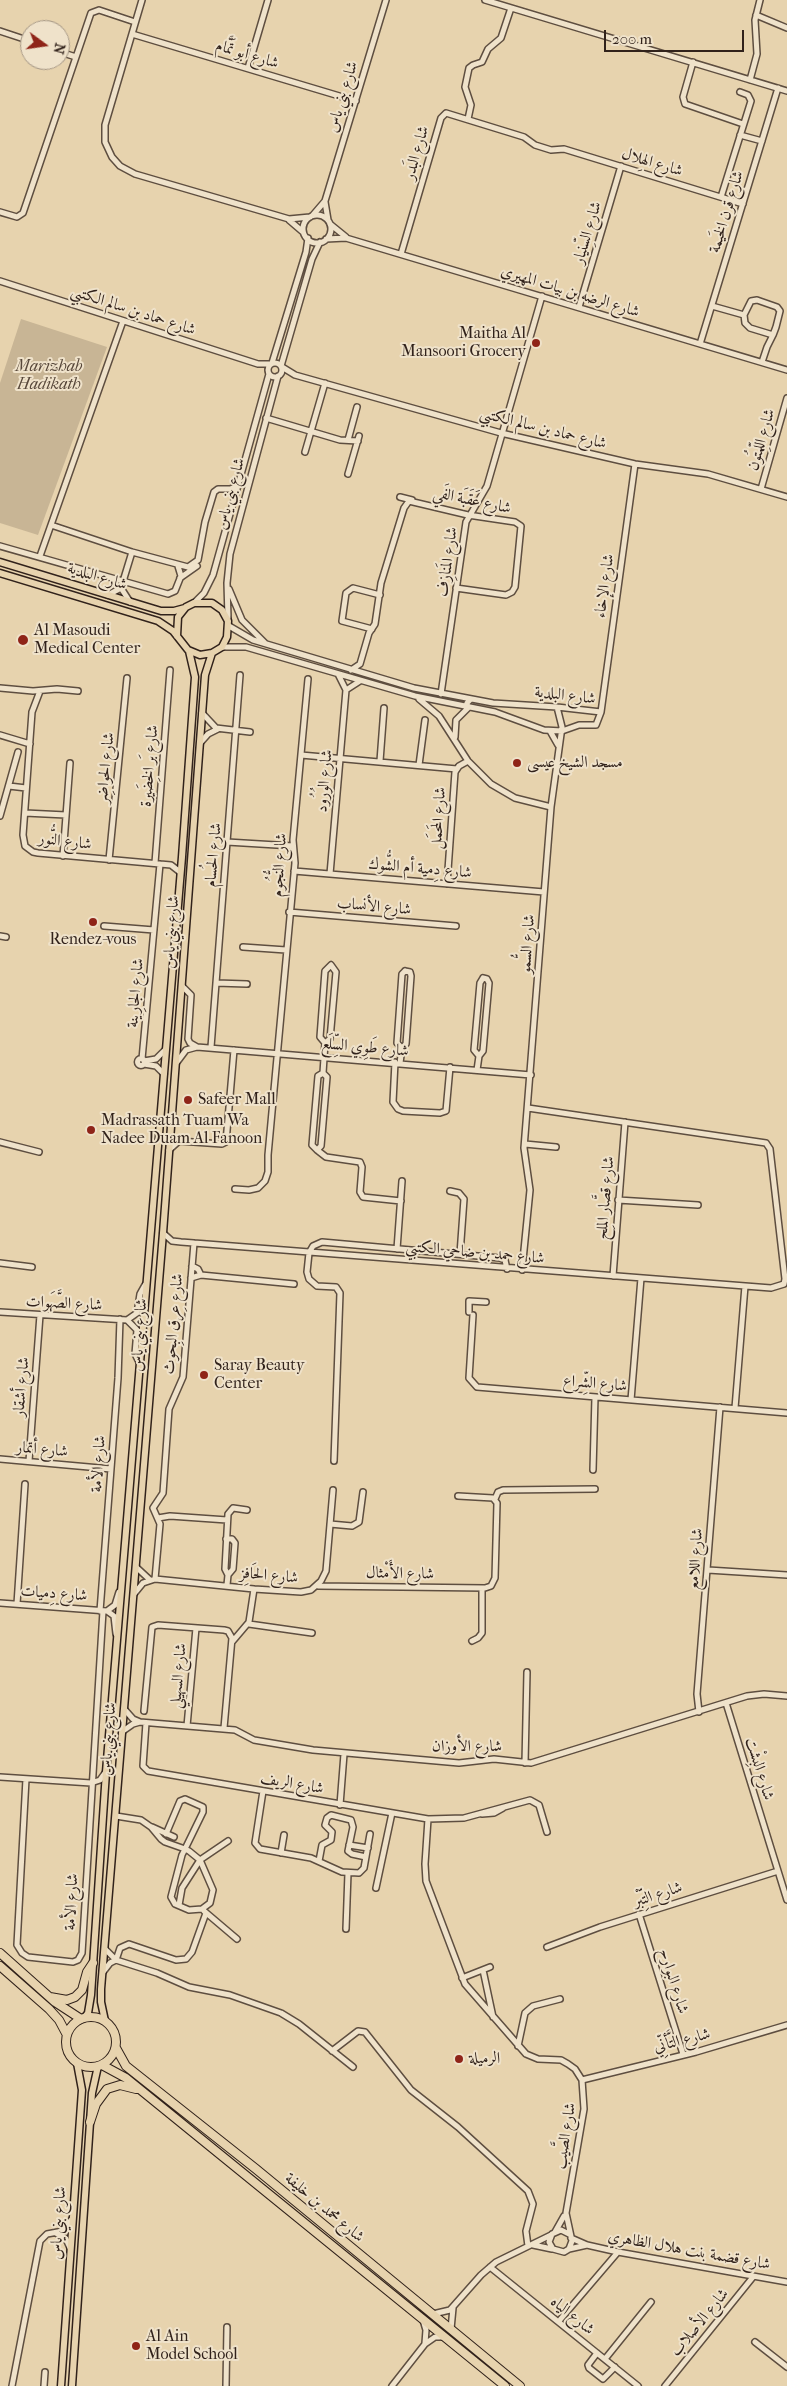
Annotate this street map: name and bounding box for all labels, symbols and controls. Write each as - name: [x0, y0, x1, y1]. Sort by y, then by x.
- north arrow: [20, 20, 70, 70]
- scale bar: [607, 20, 747, 52]
- text: 200 m: [612, 30, 652, 48]
- street label: شارع أبو تَمَّام: [213, 36, 281, 74]
- text: N: [50, 41, 69, 56]
- street label: شارع بني ياس: [323, 59, 363, 135]
- street label: شارع البَدر: [400, 124, 434, 182]
- street label: شارع الهِلال: [619, 145, 685, 181]
- street label: شارع قرن الخَيمة: [705, 169, 749, 255]
- street label: شارع السِّنيار: [569, 199, 607, 267]
- street label: شارع الرضه بن بيات المهيري: [498, 262, 642, 322]
- street label: شارع حماد بن سالم الكتبي: [68, 282, 198, 340]
- place label: Maitha Al Mansoori Grocery: [401, 324, 526, 362]
- marker: Maitha Al Mansoori Grocery: [530, 337, 542, 349]
- park label: Marizhab Hadikath: [16, 357, 82, 395]
- street label: شارع حماد بن سالم الكتبي: [478, 404, 608, 454]
- street label: شارع اللِّمتُون: [744, 407, 780, 473]
- street label: شارع بني ياس: [212, 456, 250, 532]
- street label: شارع عَقَبَة الفَي: [431, 483, 513, 519]
- street label: شارع المَنازِف: [434, 526, 462, 598]
- street label: شارع الإخاء: [591, 553, 619, 619]
- street label: شارع البلدية: [65, 559, 129, 595]
- place label: Al Masoudi Medical Center: [34, 621, 140, 659]
- marker: Al Masoudi Medical Center: [16, 633, 30, 647]
- street label: شارع البلدية: [533, 683, 597, 709]
- street label: شارع بَر الخِضَيرة: [137, 724, 163, 808]
- street label: شارع الحواضِر: [93, 732, 119, 804]
- street label: شارع الوُرُود: [313, 749, 337, 813]
- place label: مسجد الشيخ عيسى: [527, 753, 623, 773]
- marker: مسجد الشيخ عيسى: [511, 757, 523, 769]
- street label: شارع المَحمَل: [427, 786, 451, 850]
- street label: شارع الحُسام: [202, 822, 226, 888]
- street label: شارع النُّور: [37, 829, 93, 855]
- street label: شارع النُّجُوم: [268, 832, 292, 898]
- street label: شارع دِمية أم الشُّوك: [367, 855, 473, 883]
- street label: شارع الأنساب: [336, 894, 412, 920]
- street label: شارع بني ياس: [160, 895, 184, 969]
- street label: شارع السُّمو: [516, 914, 540, 974]
- marker: Rendez-vous: [87, 916, 99, 928]
- place label: Rendez-vous: [50, 930, 136, 950]
- street label: شارع الجارِينة: [123, 957, 149, 1029]
- street label: شارع طَوِي السِّلَع: [320, 1035, 410, 1061]
- place label: Safeer Mall: [198, 1090, 276, 1110]
- marker: Safeer Mall: [182, 1094, 194, 1106]
- place label: Madrassath Tuam Wa Nadee Duam Al Fanoon: [101, 1111, 262, 1149]
- marker: Madrassath Tuam Wa Nadee Duam Al Fanoon: [85, 1124, 97, 1136]
- street label: شارع قصَّار المِلح: [593, 1156, 619, 1240]
- street label: شارع حمد بن ضاحي الكتبي: [405, 1237, 545, 1269]
- street label: شارع عِرق البِحوث: [160, 1273, 188, 1375]
- street label: شارع الصَّهَوات: [25, 1292, 103, 1316]
- street label: شارع بني ياس: [128, 1298, 152, 1372]
- street label: شارع أشقار: [10, 1356, 34, 1418]
- place label: Saray Beauty Center: [214, 1356, 304, 1394]
- marker: Saray Beauty Center: [198, 1369, 210, 1381]
- street label: شارع الشِّراع: [562, 1372, 628, 1396]
- street label: شارع الأمة: [87, 1435, 111, 1493]
- street label: شارع أتمار: [15, 1438, 69, 1462]
- street label: شارع اللامع: [684, 1527, 708, 1591]
- street label: شارع الحَافِز: [239, 1564, 299, 1588]
- street label: شارع الأَمْثال: [366, 1564, 434, 1584]
- street label: شارع دِميات: [20, 1582, 88, 1606]
- street label: شارع السهيلي: [167, 1643, 191, 1709]
- street label: شارع بني ياس: [97, 1702, 121, 1776]
- street label: شارع البِشْت: [740, 1735, 778, 1803]
- street label: شارع الأوزان: [432, 1737, 502, 1757]
- street label: شارع الريف: [259, 1769, 325, 1799]
- street label: شارع الأمة: [61, 1873, 83, 1931]
- street label: شارع التِّبْر: [631, 1878, 685, 1912]
- street label: شارع البوارح: [654, 1946, 692, 2016]
- street label: شارع التَّأنِّي: [652, 2025, 712, 2057]
- place label: الرميلة: [469, 2049, 500, 2069]
- marker: الرميلة: [453, 2053, 465, 2065]
- street label: شارع الصَّيب: [551, 2101, 581, 2171]
- street label: شارع محمد بن خليفة: [280, 2169, 368, 2247]
- street label: شارع بني ياس: [47, 2186, 71, 2260]
- street label: شارع قضمة بنت هلال الظاهري: [606, 2227, 772, 2275]
- street label: شارع الأصلاب: [667, 2285, 733, 2361]
- street label: شارع الياه: [546, 2293, 598, 2339]
- place label: Al Ain Model School: [146, 2327, 238, 2365]
- marker: Al Ain Model School: [130, 2340, 142, 2352]

